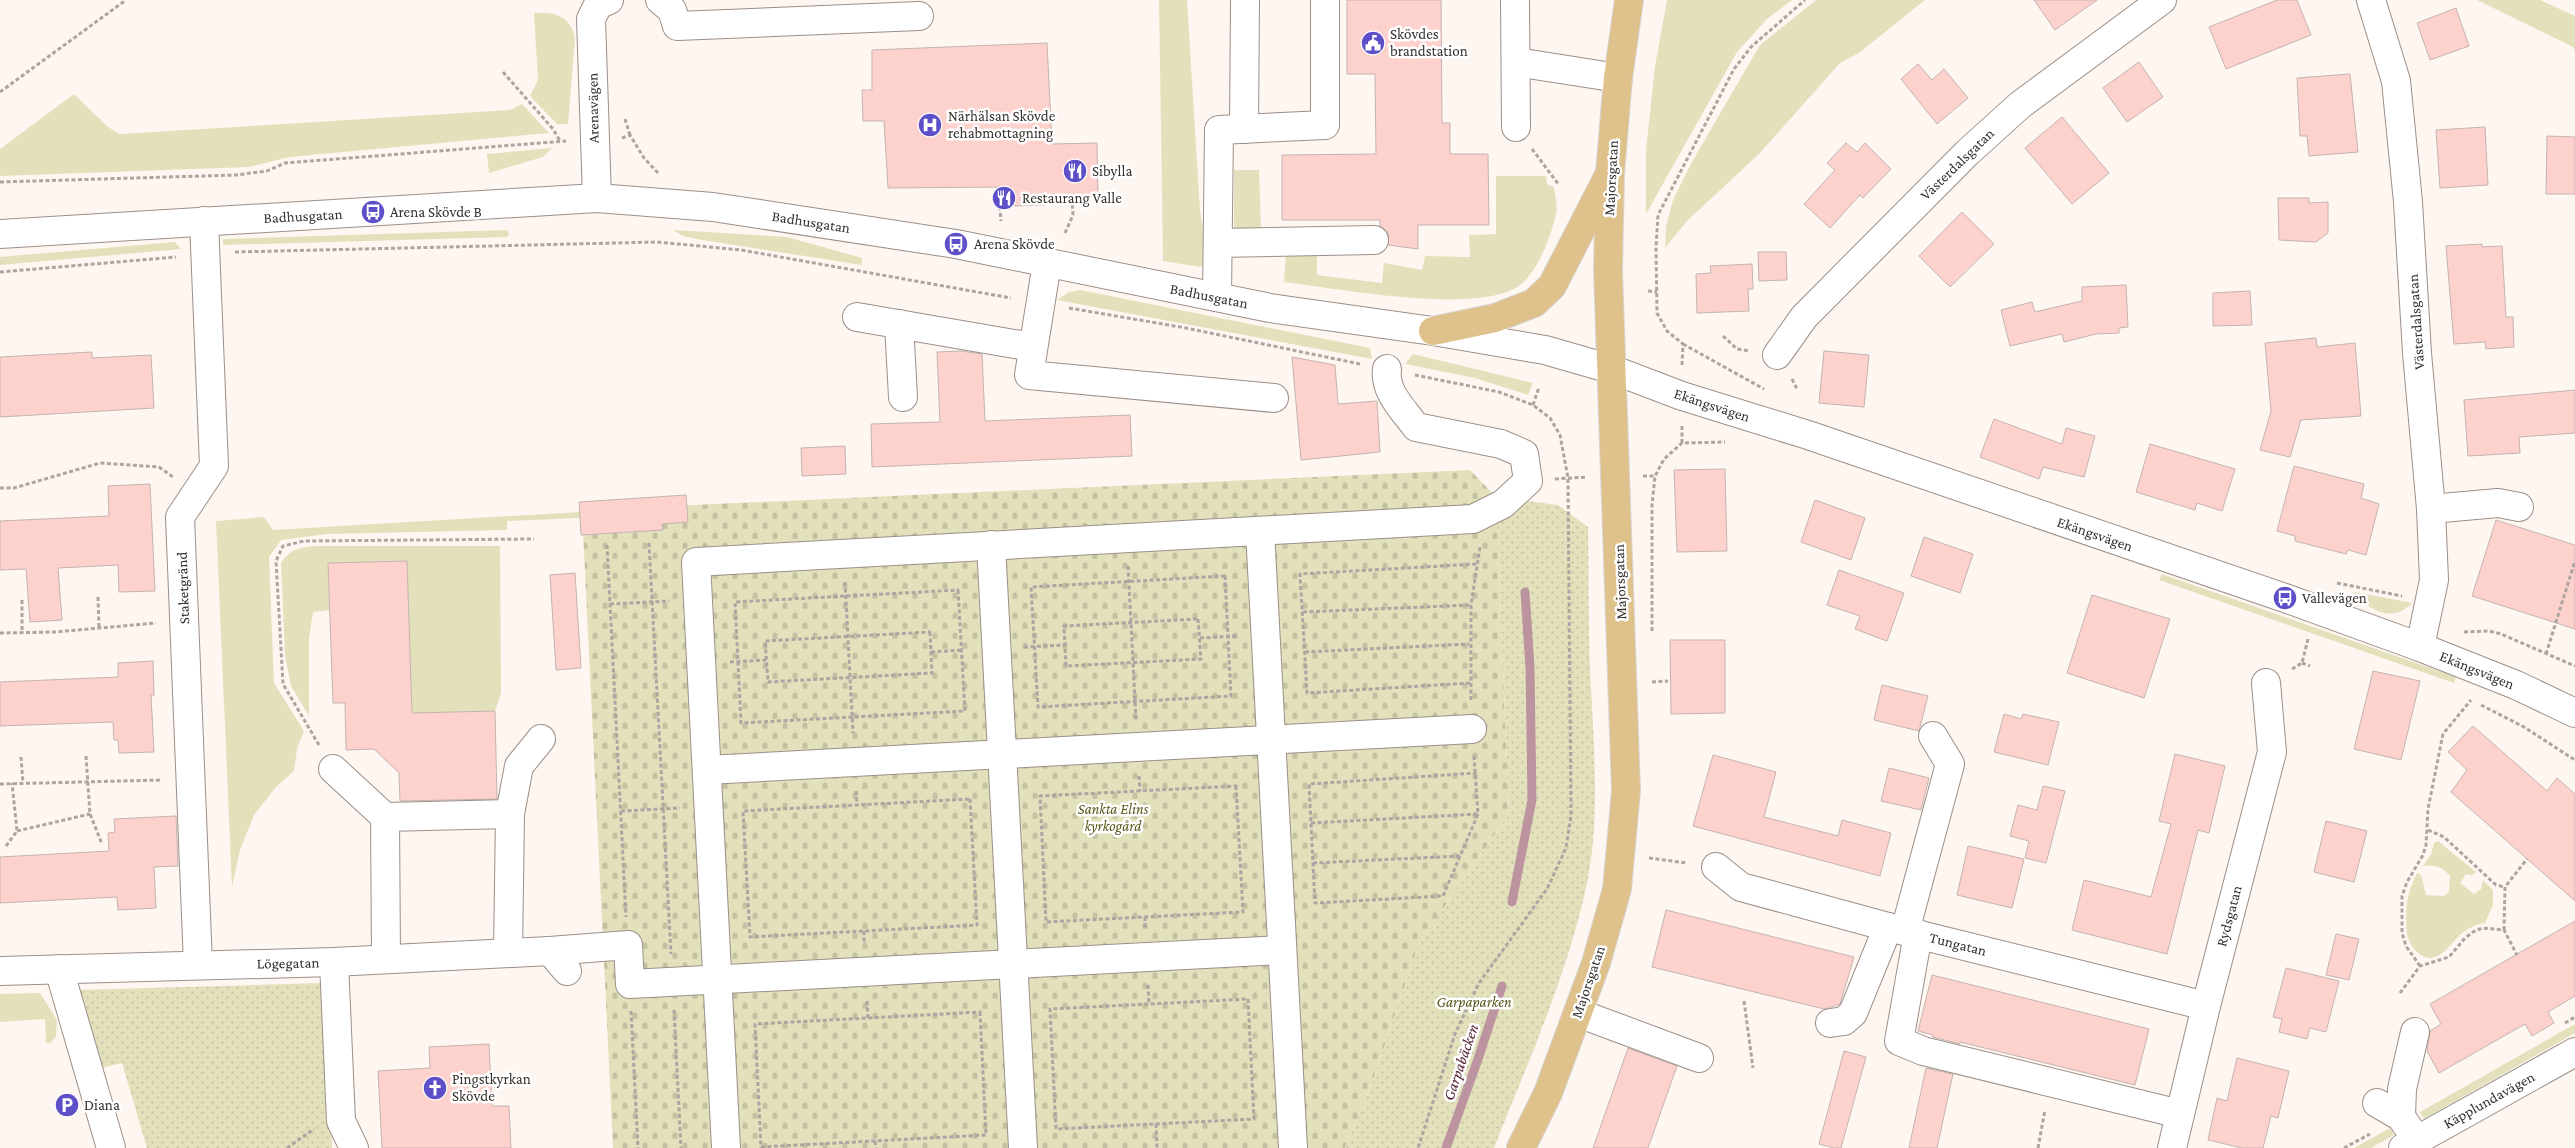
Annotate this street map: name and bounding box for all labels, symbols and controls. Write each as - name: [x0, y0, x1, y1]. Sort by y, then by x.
- place label: Skövdes brandstation: [1390, 26, 1468, 59]
- public building icon: Skövdes brandstation: [1360, 30, 1386, 56]
- street label: Arenavägen: [584, 73, 603, 143]
- place label: Närhälsan Skövde rehabmottagning: [948, 108, 1056, 142]
- hospital icon: Närhälsan Skövde rehabmottagning: [917, 112, 943, 138]
- street label: Västerdalsgatan: [1917, 125, 1998, 204]
- street label: Majorsgatan: [1601, 140, 1622, 216]
- restaurant icon: Sibylla: [1062, 158, 1088, 184]
- place label: Sibylla: [1092, 163, 1132, 180]
- restaurant icon: Restaurang Valle: [991, 185, 1017, 211]
- place label: Restaurang Valle: [1022, 190, 1122, 207]
- bus stop icon: Arena Skövde B: [360, 199, 386, 225]
- place label: Arena Skövde B: [390, 204, 482, 220]
- street label: Badhusgatan: [263, 206, 343, 227]
- street label: Badhusgatan: [771, 208, 851, 237]
- bus stop icon: Arena Skövde: [943, 231, 969, 257]
- place label: Arena Skövde: [974, 236, 1055, 252]
- street label: Västerdalsgatan: [2405, 274, 2428, 370]
- street label: Badhusgatan: [1169, 281, 1249, 312]
- street label: Ekängsvägen: [1672, 385, 1752, 426]
- street label: Ekängsvägen: [2055, 514, 2135, 555]
- street label: Majorsgatan: [1611, 544, 1630, 620]
- street label: Staketgränd: [174, 551, 193, 625]
- bus stop icon: Vallevägen: [2272, 585, 2298, 611]
- place label: Vallevägen: [2302, 590, 2367, 607]
- street label: Ekängsvägen: [2437, 648, 2517, 693]
- park label: Sankta Elins kyrkogård: [1078, 801, 1149, 835]
- street label: Rydsgatan: [2213, 884, 2246, 949]
- street label: Tungatan: [1928, 929, 1988, 960]
- street label: Majorsgatan: [1568, 944, 1609, 1021]
- street label: Lögegatan: [257, 954, 320, 973]
- park label: Garpaparken: [1436, 994, 1512, 1011]
- water label: Garpabäcken: [1439, 1022, 1482, 1103]
- street label: Käpplundavägen: [2441, 1068, 2538, 1132]
- place label: Pingstkyrkan Skövde: [452, 1071, 531, 1104]
- church icon: Pingstkyrkan Skövde: [422, 1075, 448, 1101]
- parking icon: Diana: [54, 1092, 80, 1118]
- place label: Diana: [84, 1097, 120, 1113]

